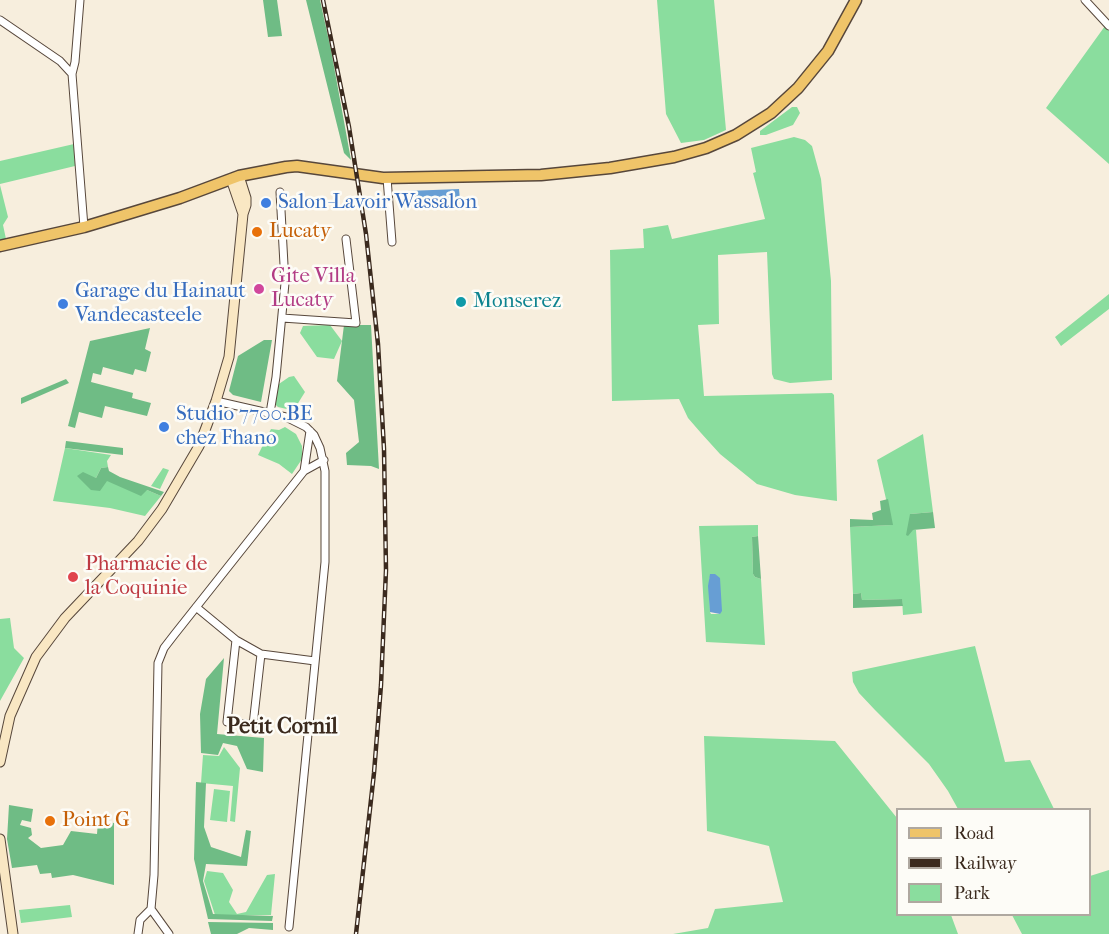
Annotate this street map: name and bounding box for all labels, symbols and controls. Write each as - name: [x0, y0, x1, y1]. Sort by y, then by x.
- place label: Salon-Lavoir Wassalon: [278, 190, 477, 216]
- marker: Salon-Lavoir Wassalon: [259, 196, 273, 210]
- place label: Lucaty: [269, 219, 331, 245]
- marker: Lucaty: [250, 225, 264, 239]
- place label: Gite Villa Lucaty: [271, 264, 355, 314]
- place label: Garage du Hainaut Vandecasteele: [75, 279, 246, 329]
- marker: Gite Villa Lucaty: [252, 282, 266, 296]
- place label: Monserez: [473, 289, 561, 315]
- marker: Monserez: [454, 295, 468, 309]
- marker: Garage du Hainaut Vandecasteele: [56, 297, 70, 311]
- place label: Studio 7700.BE chez Fhano: [176, 402, 313, 452]
- marker: Studio 7700.BE chez Fhano: [157, 420, 171, 434]
- place label: Pharmacie de la Coquinie: [85, 552, 207, 602]
- marker: Pharmacie de la Coquinie: [66, 570, 80, 584]
- district label: Petit Cornil: [227, 715, 337, 741]
- place label: Point G: [62, 808, 130, 834]
- legend: [896, 808, 1091, 916]
- marker: Point G: [43, 814, 57, 828]
- text: Road: [954, 823, 994, 844]
- text: Railway: [954, 853, 1017, 874]
- text: Park: [954, 883, 990, 904]

